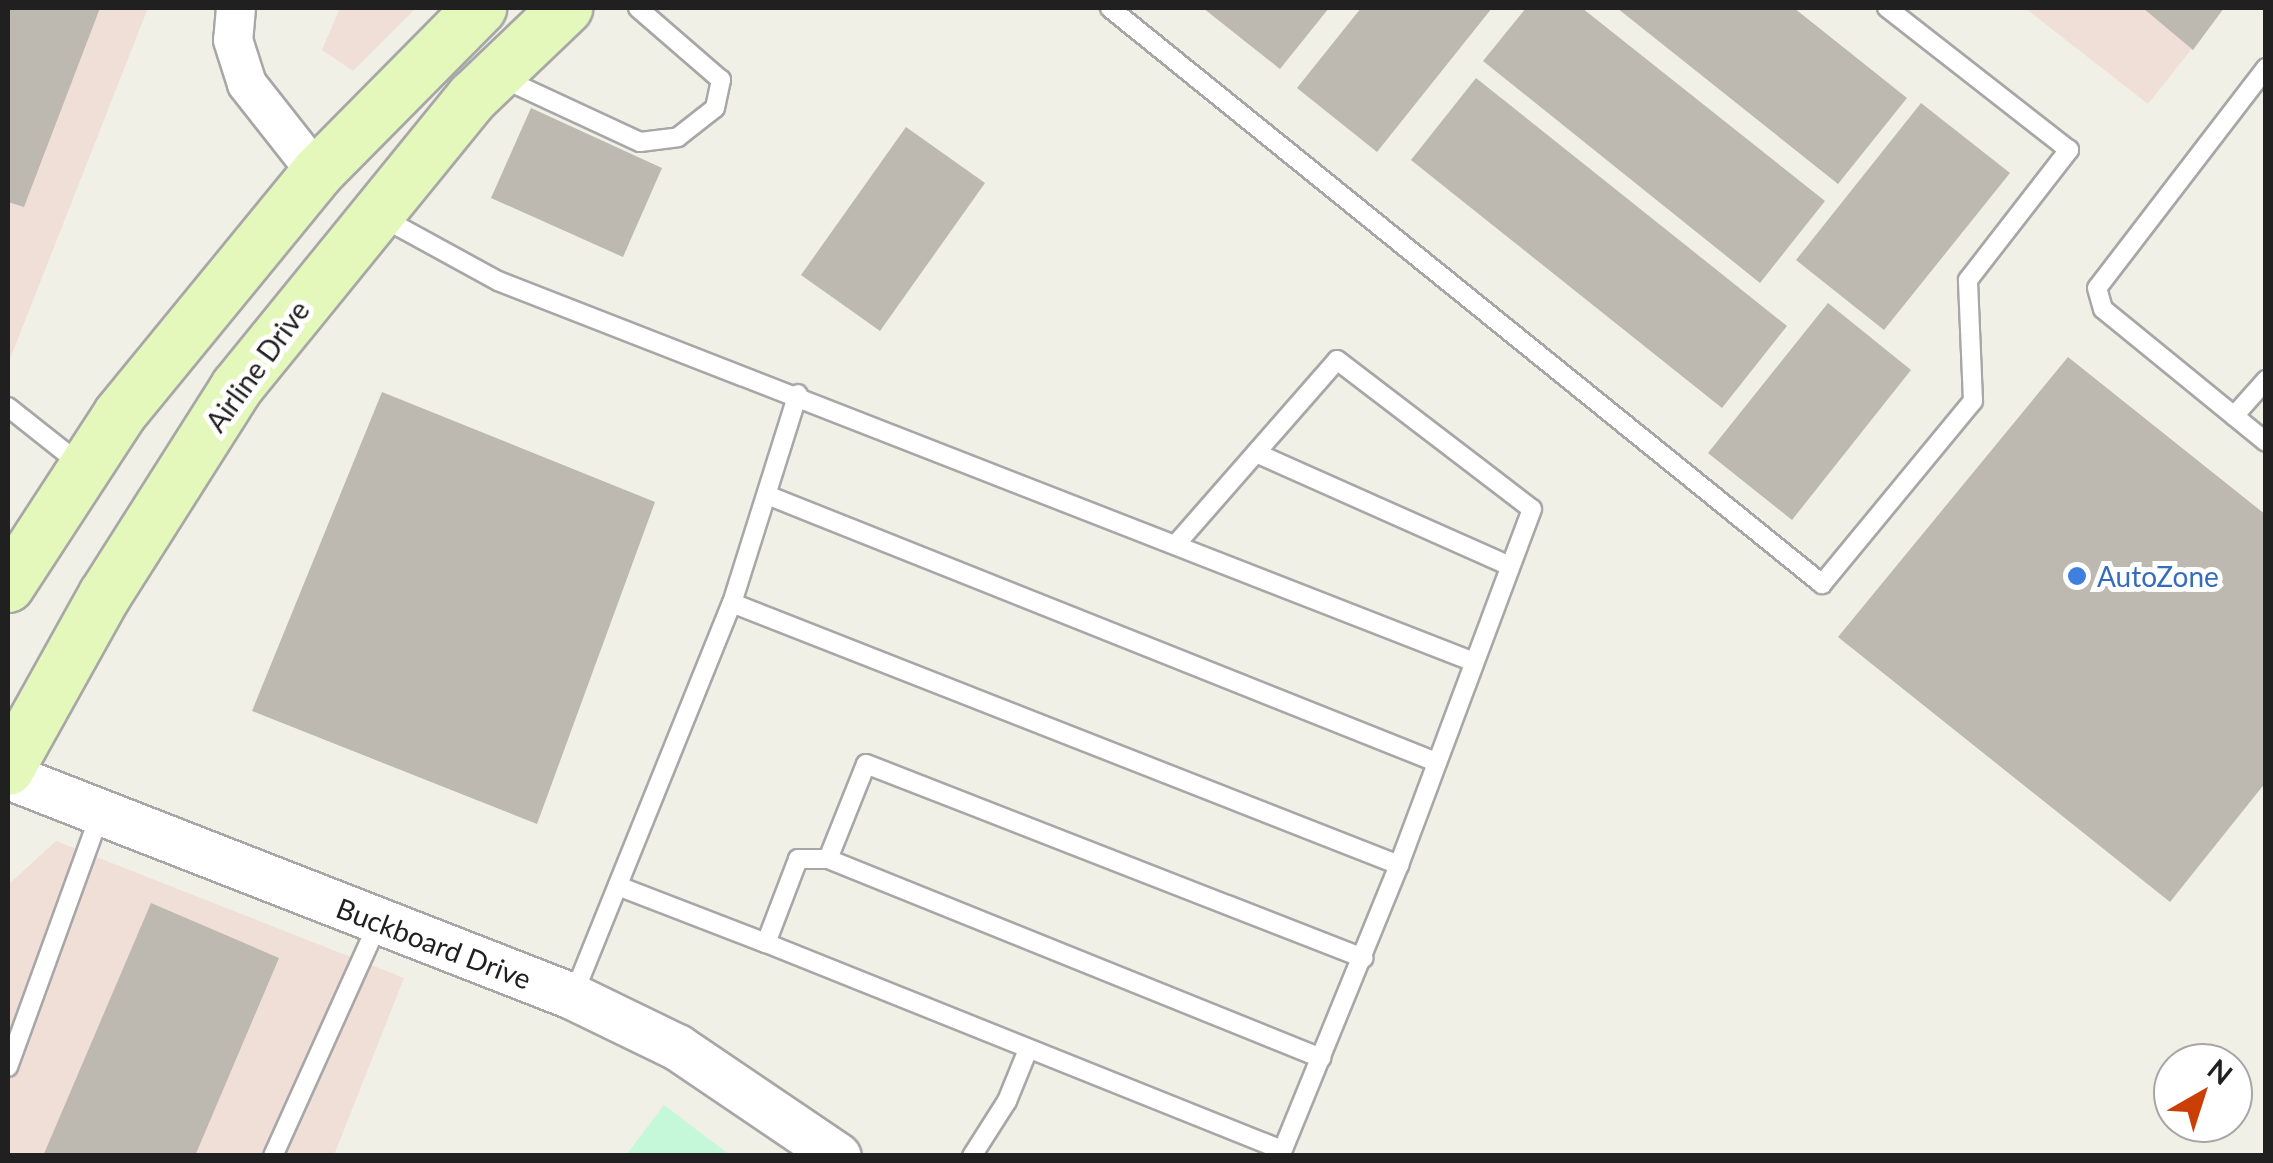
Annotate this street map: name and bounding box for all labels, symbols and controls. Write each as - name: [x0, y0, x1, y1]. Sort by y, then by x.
- street label: Airline Drive: [198, 294, 316, 438]
- place label: AutoZone: [2097, 559, 2219, 593]
- marker: AutoZone: [2066, 565, 2088, 587]
- street label: Buckboard Drive: [332, 890, 536, 996]
- north arrow: [2153, 1043, 2253, 1143]
- text: N: [2202, 1051, 2240, 1091]

